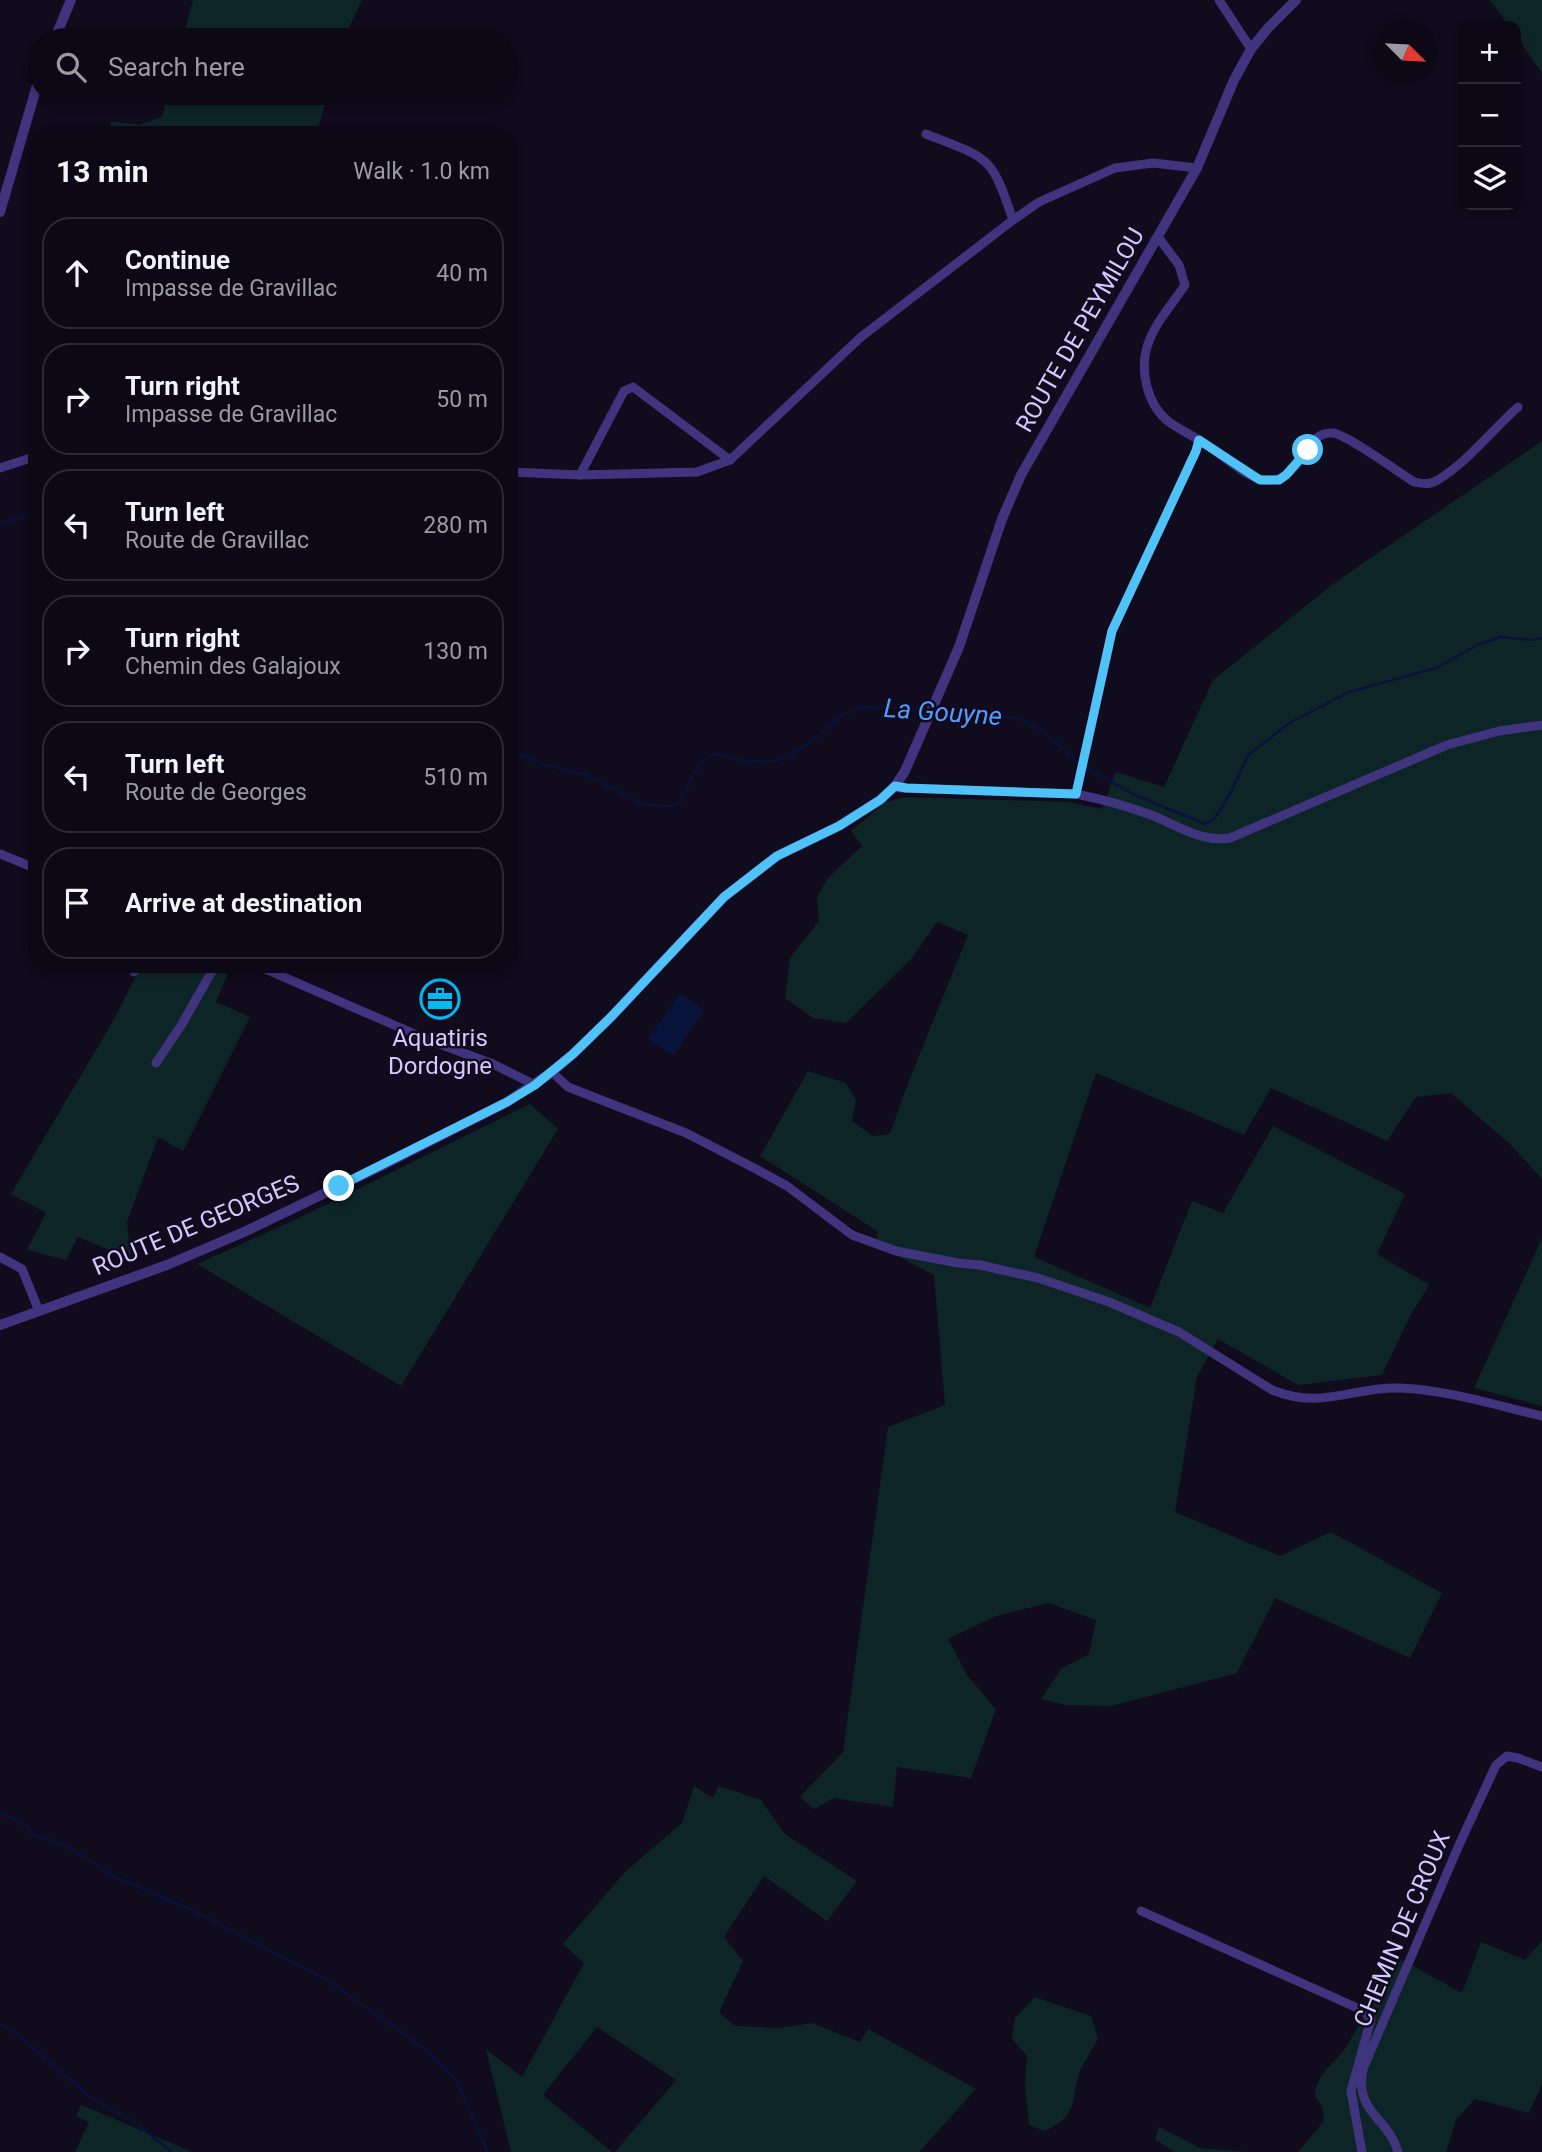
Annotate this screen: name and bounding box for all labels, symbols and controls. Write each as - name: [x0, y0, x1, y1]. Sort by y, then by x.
- north arrow: [1374, 21, 1437, 84]
- map controls: [1458, 21, 1521, 210]
- button: +: [1458, 21, 1521, 84]
- search box: [28, 28, 518, 105]
- icon: search: [52, 48, 90, 86]
- text: Search here: [108, 52, 245, 82]
- button: −: [1458, 84, 1521, 147]
- button: layers: [1458, 147, 1521, 210]
- text: 13 min: [56, 154, 149, 189]
- text: Walk · 1.0 km: [353, 158, 490, 185]
- street label: ROUTE DE PEYMILOU: [1010, 223, 1150, 437]
- text: Continue: [125, 245, 230, 275]
- icon: ahead: [58, 254, 96, 292]
- text: 40 m: [436, 260, 488, 287]
- text: Impasse de Gravillac: [125, 275, 337, 302]
- text: Turn right: [125, 371, 240, 401]
- icon: right: [58, 380, 96, 418]
- text: 50 m: [436, 386, 488, 413]
- text: Impasse de Gravillac: [125, 401, 337, 428]
- route start: [1292, 434, 1323, 465]
- text: Turn left: [125, 497, 224, 527]
- icon: left: [58, 506, 96, 544]
- text: 280 m: [423, 512, 488, 539]
- text: Route de Gravillac: [125, 527, 309, 554]
- text: Turn right: [125, 623, 240, 653]
- icon: right: [58, 632, 96, 670]
- text: 130 m: [423, 638, 488, 665]
- text: Chemin des Galajoux: [125, 653, 341, 680]
- water label: La Gouyne: [883, 693, 1003, 731]
- text: Turn left: [125, 749, 224, 779]
- icon: left: [58, 758, 96, 796]
- text: 510 m: [423, 764, 488, 791]
- text: Route de Georges: [125, 779, 307, 806]
- icon: arrive: [58, 884, 96, 922]
- text: Arrive at destination: [125, 888, 362, 918]
- office icon: Aquatiris Dordogne: [419, 978, 461, 1020]
- place label: Aquatiris Dordogne: [388, 1024, 492, 1080]
- street label: ROUTE DE GEORGES: [89, 1169, 303, 1281]
- route end: [323, 1170, 354, 1201]
- street label: CHEMIN DE CROUX: [1348, 1827, 1456, 2031]

